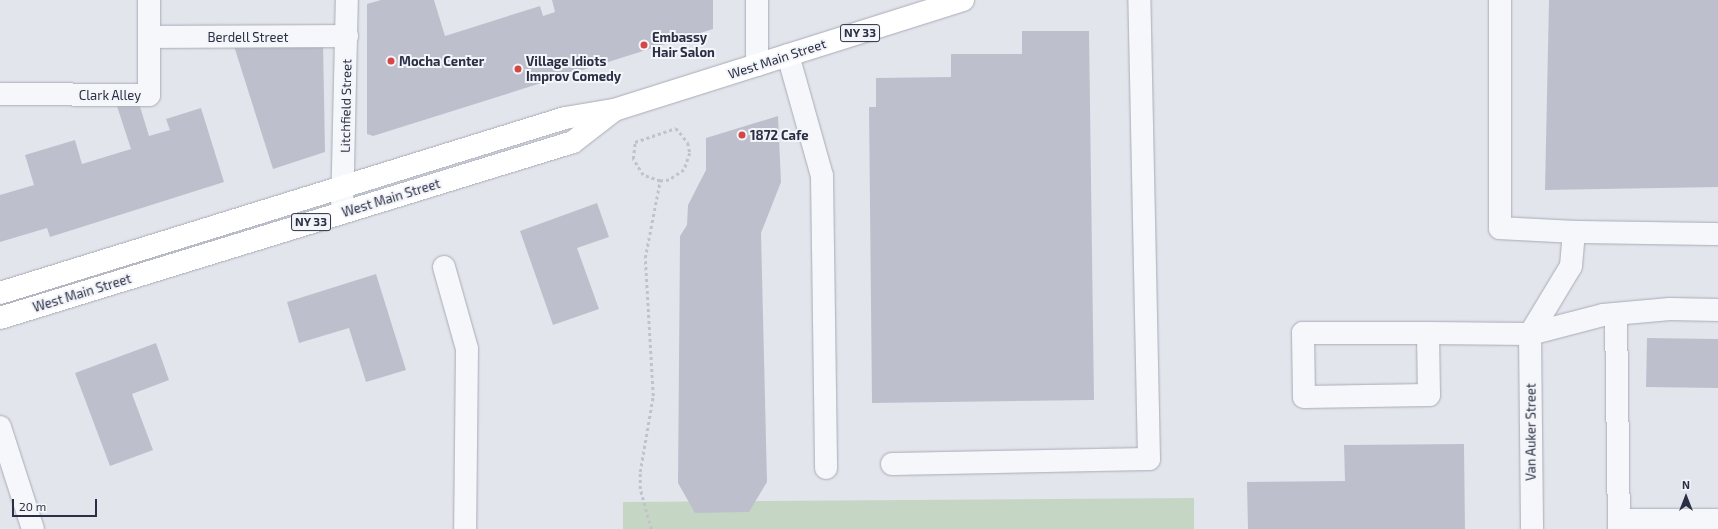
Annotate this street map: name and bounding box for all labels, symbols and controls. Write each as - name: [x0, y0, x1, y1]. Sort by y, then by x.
- road number: NY 33: [839, 23, 881, 43]
- street label: Berdell Street: [207, 29, 289, 45]
- place label: Embassy Hair Salon: [652, 30, 715, 61]
- street label: West Main Street: [726, 36, 828, 82]
- marker: Embassy Hair Salon: [639, 40, 649, 50]
- place label: Mocha Center: [399, 53, 484, 69]
- place label: Village Idiots Improv Comedy: [526, 54, 621, 85]
- marker: Mocha Center: [386, 56, 396, 66]
- street label: Litchfield Street: [337, 59, 355, 153]
- marker: Village Idiots Improv Comedy: [513, 64, 523, 74]
- street label: Clark Alley: [79, 87, 141, 103]
- place label: 1872 Cafe: [750, 127, 808, 143]
- marker: 1872 Cafe: [737, 130, 747, 140]
- street label: West Main Street: [340, 176, 442, 220]
- road number: NY 33: [290, 212, 332, 232]
- street label: West Main Street: [31, 271, 133, 315]
- street label: Van Auker Street: [1523, 383, 1539, 481]
- north arrow: [1666, 477, 1706, 517]
- text: N: [1682, 478, 1690, 491]
- scale bar: [14, 491, 99, 517]
- text: 20 m: [19, 499, 46, 513]

